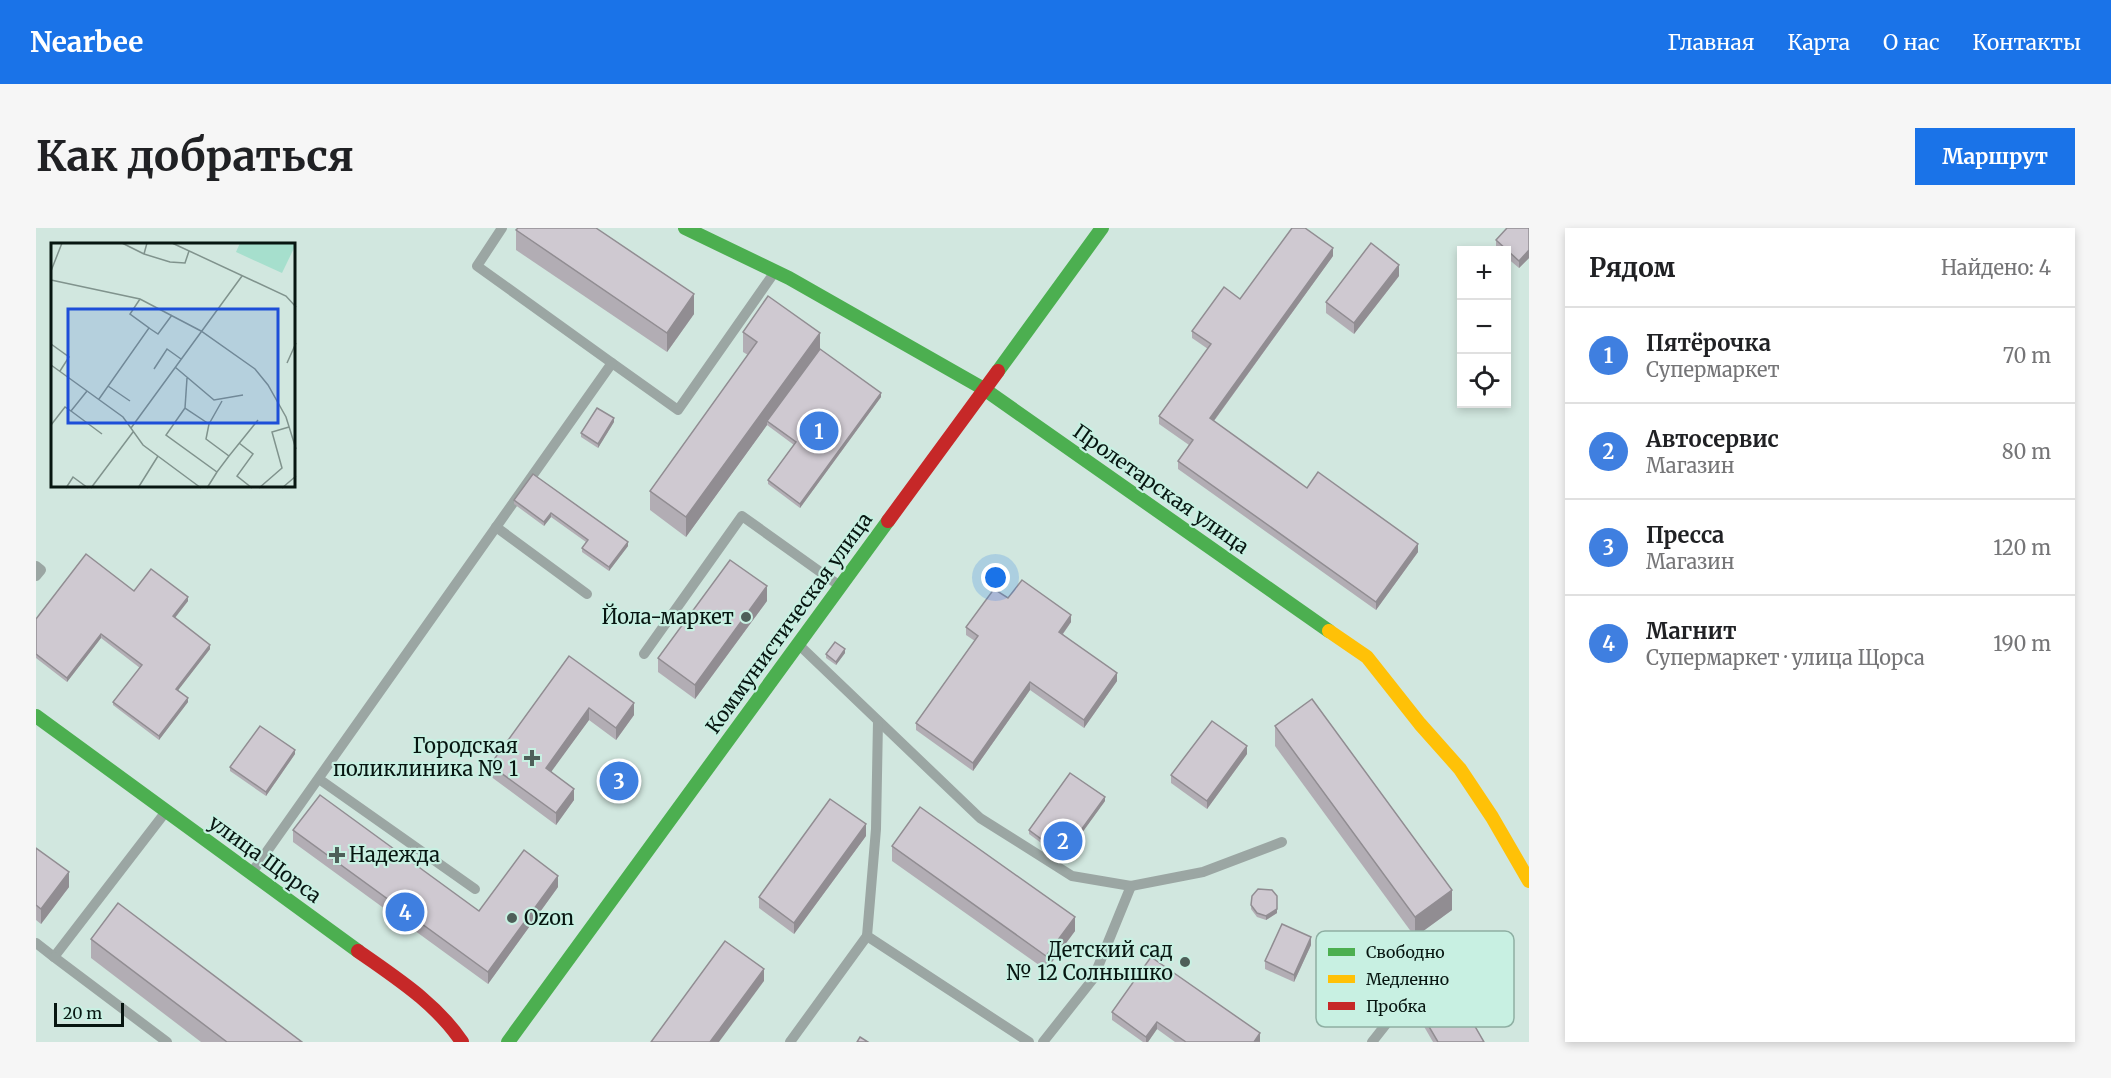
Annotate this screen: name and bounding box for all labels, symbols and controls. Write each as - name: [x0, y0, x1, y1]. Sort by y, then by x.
- text: Nearbee: [30, 24, 143, 60]
- text: Главная: [1668, 29, 1755, 56]
- text: Карта: [1788, 29, 1850, 56]
- text: О нас: [1883, 29, 1940, 56]
- text: Контакты: [1973, 29, 2081, 56]
- button: Маршрут: [1915, 128, 2075, 185]
- text: Как добраться: [36, 130, 354, 182]
- inset map: [51, 243, 296, 488]
- map controls: [1457, 246, 1511, 408]
- button: +: [1457, 246, 1511, 300]
- text: Рядом: [1589, 251, 1675, 284]
- text: Найдено: 4: [1941, 255, 2051, 280]
- button: −: [1457, 300, 1511, 354]
- text: Пятёрочка: [1646, 329, 1771, 357]
- text: 1: [1604, 343, 1613, 368]
- text: 70 m: [2003, 343, 2051, 368]
- button: locate: [1457, 354, 1511, 408]
- text: Супермаркет: [1646, 357, 1780, 382]
- pin: 1: [800, 408, 838, 454]
- street label: Пролетарская улица: [1069, 418, 1254, 559]
- text: Автосервис: [1646, 425, 1779, 453]
- text: 2: [1603, 439, 1614, 464]
- text: 80 m: [2002, 439, 2051, 464]
- text: Магазин: [1646, 453, 1735, 478]
- street label: Коммунистическая улица: [700, 507, 877, 738]
- text: Пресса: [1646, 521, 1724, 549]
- text: 3: [1603, 535, 1614, 560]
- text: 120 m: [1993, 535, 2051, 560]
- text: Магазин: [1646, 549, 1735, 574]
- your location: [981, 563, 1010, 592]
- place label: Йола-маркет: [601, 603, 734, 629]
- marker: Йола-маркет: [739, 610, 753, 624]
- text: Магнит: [1646, 617, 1737, 645]
- text: 4: [1602, 631, 1615, 656]
- text: 190 m: [1993, 631, 2051, 656]
- text: Супермаркет · улица Щорса: [1646, 645, 1925, 670]
- place label: Городская поликлиника № 1: [333, 733, 518, 781]
- marker: Городская поликлиника № 1: [523, 749, 541, 767]
- pin: 3: [600, 758, 638, 804]
- street label: улица Щорса: [204, 809, 327, 908]
- pin: 2: [1044, 818, 1082, 864]
- place label: Надежда: [349, 842, 440, 867]
- marker: Надежда: [330, 848, 344, 862]
- pin: 4: [386, 890, 424, 934]
- place label: Ozon: [524, 905, 574, 930]
- marker: Ozon: [505, 911, 519, 925]
- legend: [1316, 931, 1514, 1027]
- place label: Детский сад № 12 Солнышко: [1006, 937, 1173, 985]
- text: Свободно: [1366, 942, 1445, 962]
- marker: Детский сад № 12 Солнышко: [1178, 955, 1192, 969]
- text: Медленно: [1366, 969, 1449, 989]
- text: Пробка: [1366, 996, 1427, 1016]
- scale bar: [54, 1000, 124, 1028]
- text: 20 m: [63, 1003, 102, 1023]

